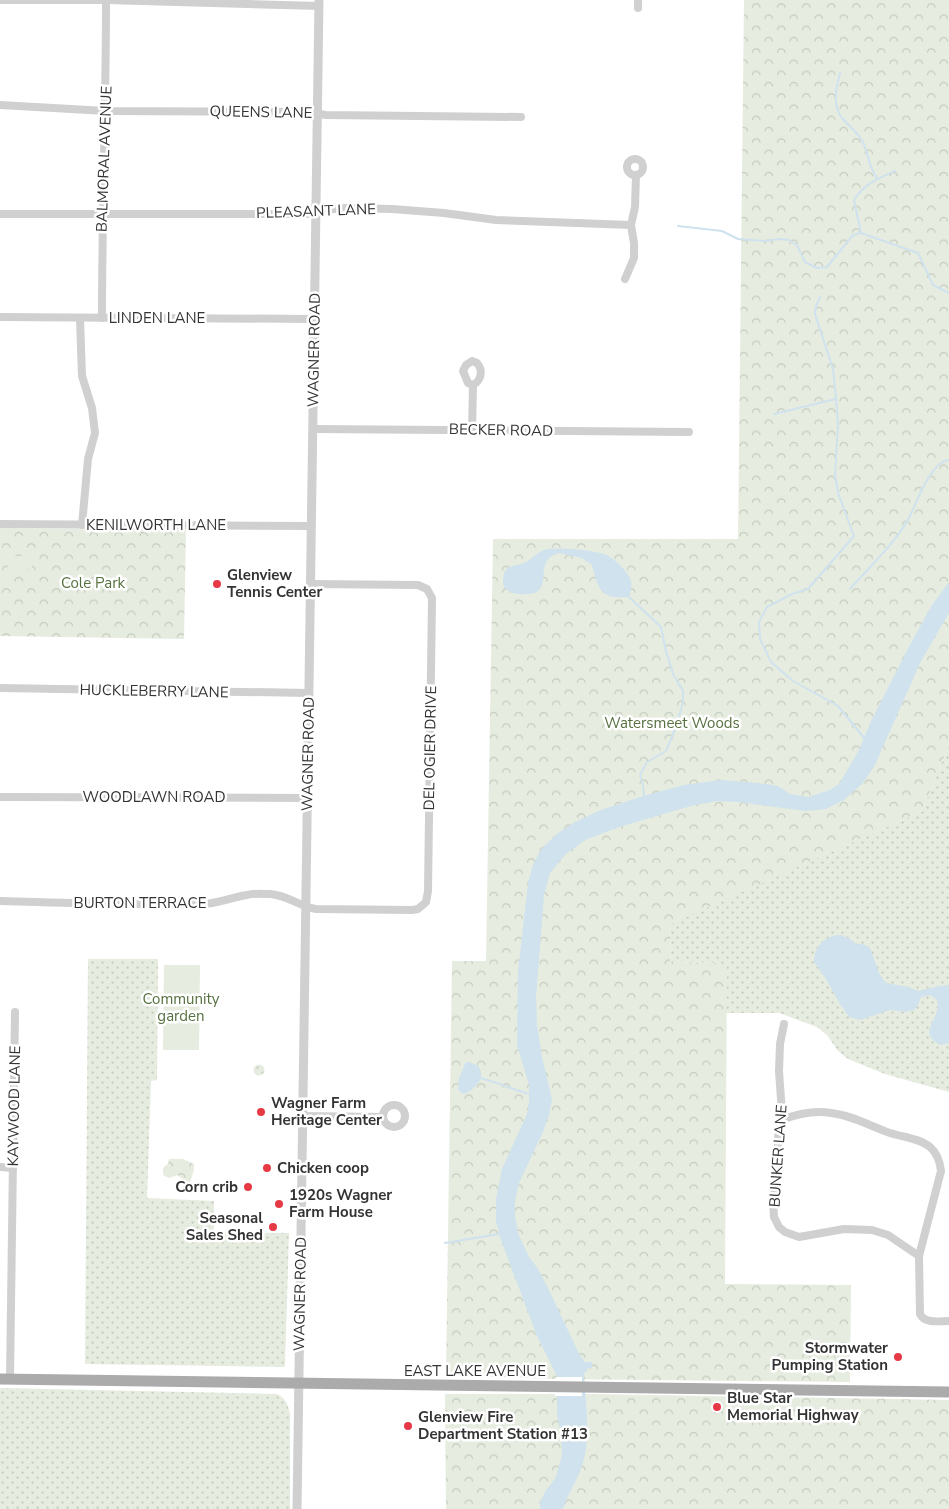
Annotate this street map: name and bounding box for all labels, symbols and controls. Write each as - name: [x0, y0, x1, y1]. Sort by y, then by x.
- street label: BALMORAL AVENUE: [91, 86, 117, 232]
- street label: QUEENS LANE: [209, 101, 313, 123]
- street label: PLEASANT LANE: [256, 199, 376, 223]
- street label: WAGNER ROAD: [303, 293, 325, 407]
- street label: LINDEN LANE: [109, 308, 205, 328]
- street label: BECKER ROAD: [449, 419, 553, 441]
- street label: KENILWORTH LANE: [86, 515, 226, 535]
- place label: Glenview Tennis Center: [227, 565, 322, 602]
- park label: Cole Park: [61, 573, 126, 593]
- marker: Glenview Tennis Center: [211, 578, 223, 590]
- street label: HUCKLEBERRY LANE: [79, 680, 229, 702]
- street label: DEL OGIER DRIVE: [419, 685, 441, 811]
- street label: WAGNER ROAD: [297, 697, 319, 811]
- park label: Watersmeet Woods: [604, 713, 740, 733]
- street label: WOODLAWN ROAD: [82, 787, 226, 807]
- street label: BURTON TERRACE: [74, 893, 206, 913]
- park label: Community garden: [142, 989, 220, 1026]
- street label: KAYWOOD LANE: [3, 1045, 25, 1167]
- place label: Wagner Farm Heritage Center: [271, 1093, 382, 1130]
- street label: BUNKER LANE: [764, 1104, 792, 1208]
- marker: Wagner Farm Heritage Center: [255, 1106, 267, 1118]
- place label: Chicken coop: [277, 1158, 369, 1178]
- marker: Chicken coop: [261, 1162, 273, 1174]
- place label: Corn crib: [175, 1177, 238, 1197]
- marker: Corn crib: [242, 1181, 254, 1193]
- place label: 1920s Wagner Farm House: [289, 1185, 392, 1222]
- marker: 1920s Wagner Farm House: [273, 1198, 285, 1210]
- place label: Seasonal Sales Shed: [186, 1208, 263, 1245]
- marker: Seasonal Sales Shed: [267, 1221, 279, 1233]
- street label: WAGNER ROAD: [289, 1237, 311, 1351]
- place label: Stormwater Pumping Station: [771, 1338, 888, 1375]
- marker: Stormwater Pumping Station: [892, 1351, 904, 1363]
- street label: EAST LAKE AVENUE: [404, 1361, 546, 1381]
- place label: Blue Star Memorial Highway: [727, 1388, 859, 1425]
- marker: Blue Star Memorial Highway: [711, 1401, 723, 1413]
- place label: Glenview Fire Department Station #13: [418, 1407, 588, 1444]
- marker: Glenview Fire Department Station #13: [402, 1420, 414, 1432]

